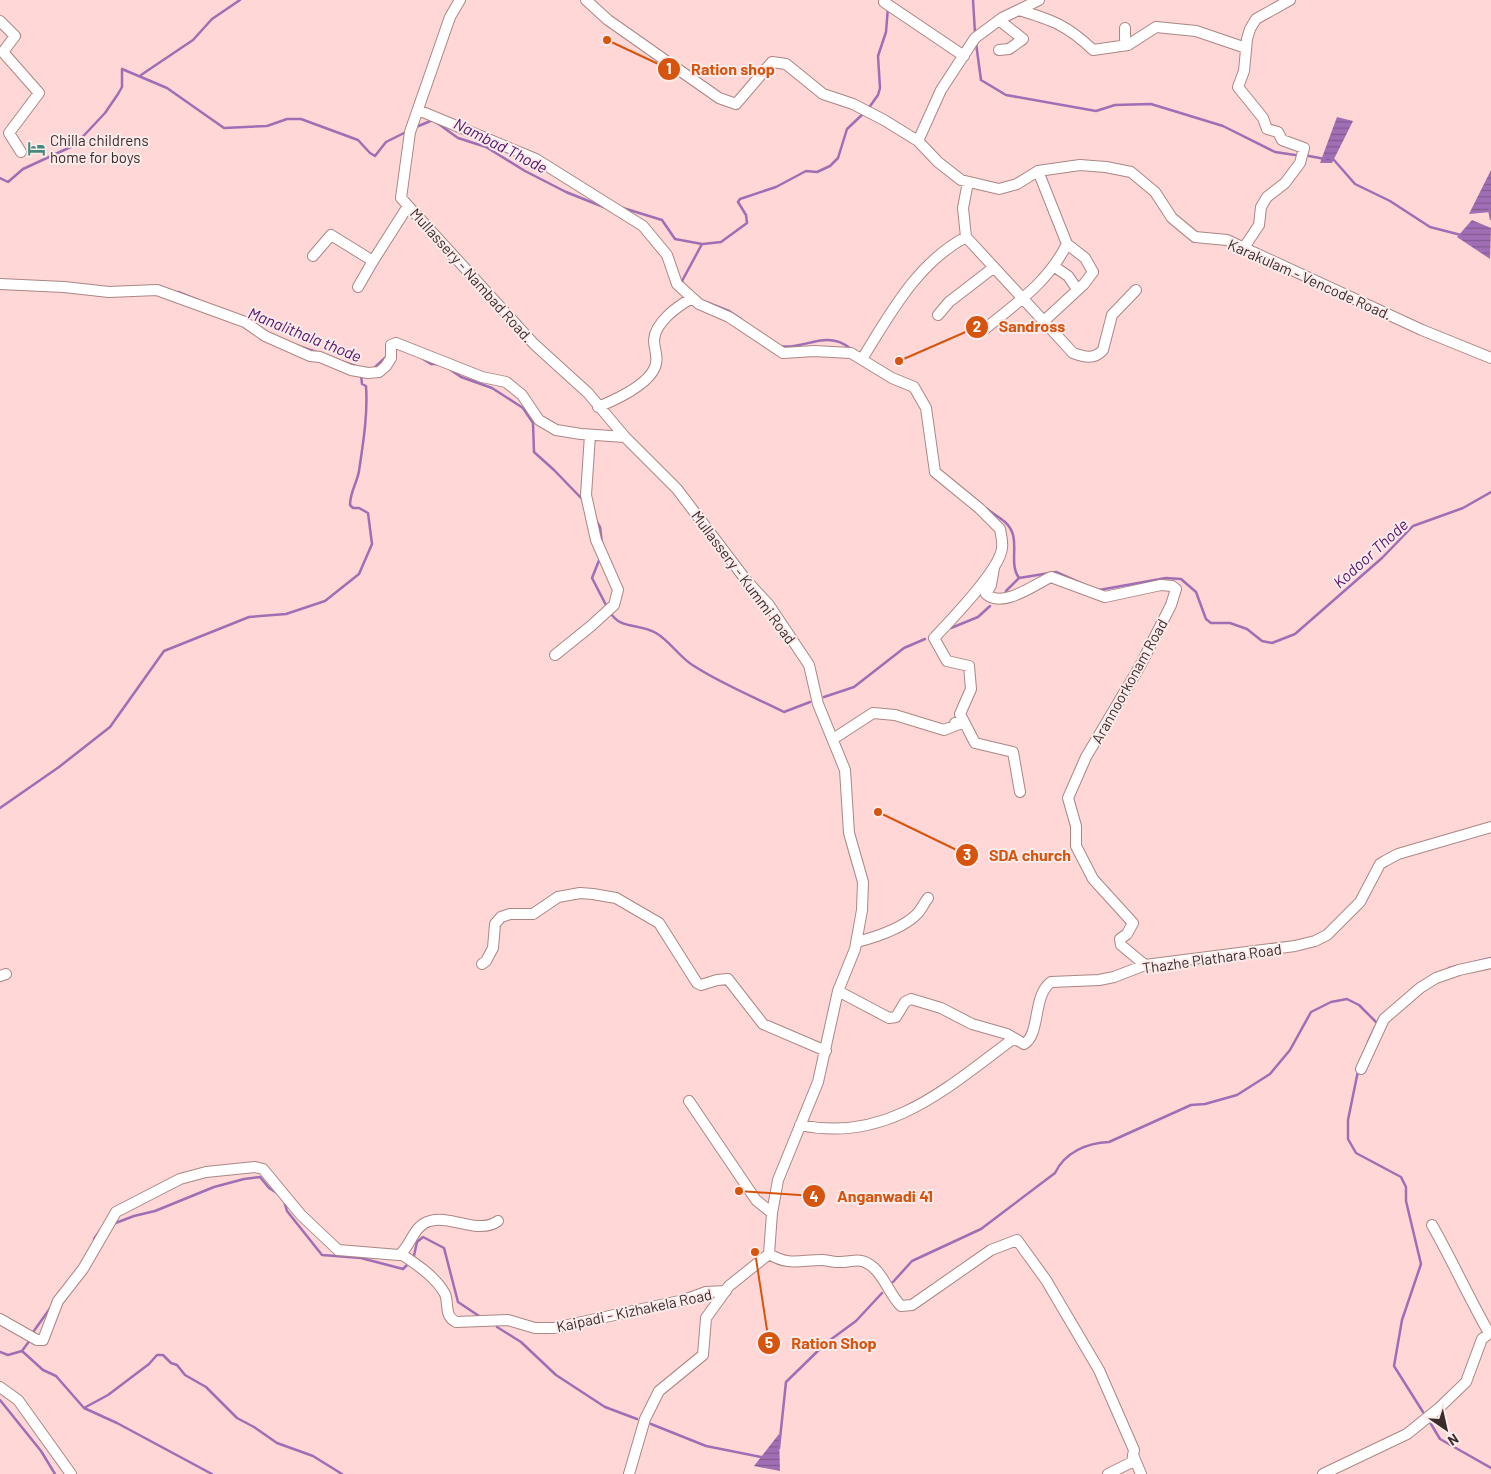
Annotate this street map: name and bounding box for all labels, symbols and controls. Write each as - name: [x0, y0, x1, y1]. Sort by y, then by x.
- callout: Ration shop: [656, 54, 785, 85]
- text: 1: [666, 59, 672, 77]
- text: Ration shop: [691, 59, 775, 78]
- water label: Nambad Thode: [451, 113, 551, 177]
- place label: Chilla childrens home for boys: [50, 131, 149, 166]
- hotel icon: Chilla childrens home for boys: [26, 139, 46, 159]
- street label: Mullassery - Nambad Road.: [407, 204, 537, 346]
- street label: Karakulam - Vencode Road.: [1225, 235, 1395, 323]
- water label: Manalithala thode: [246, 303, 364, 365]
- callout: Sandross: [964, 311, 1076, 342]
- text: Sandross: [999, 316, 1065, 335]
- text: 2: [973, 317, 981, 335]
- street label: Mullassery - Kummi Road: [688, 507, 800, 647]
- water label: Kodoor Thode: [1329, 514, 1411, 592]
- street label: Arannoorkonam Road: [1087, 615, 1171, 747]
- callout: SDA church: [954, 840, 1081, 871]
- text: 3: [963, 845, 971, 863]
- text: SDA church: [989, 845, 1071, 864]
- street label: Thazhe Plathara Road: [1141, 939, 1283, 977]
- callout: Anganwadi 41: [802, 1181, 943, 1212]
- text: Anganwadi 41: [837, 1186, 933, 1205]
- text: 4: [809, 1187, 819, 1205]
- street label: Kaipadi - Kizhakela Road: [555, 1285, 713, 1335]
- callout: Ration Shop: [757, 1327, 887, 1358]
- text: 5: [765, 1333, 773, 1351]
- text: Ration Shop: [791, 1333, 877, 1352]
- north arrow: [1421, 1404, 1471, 1454]
- text: N: [1445, 1431, 1462, 1450]

